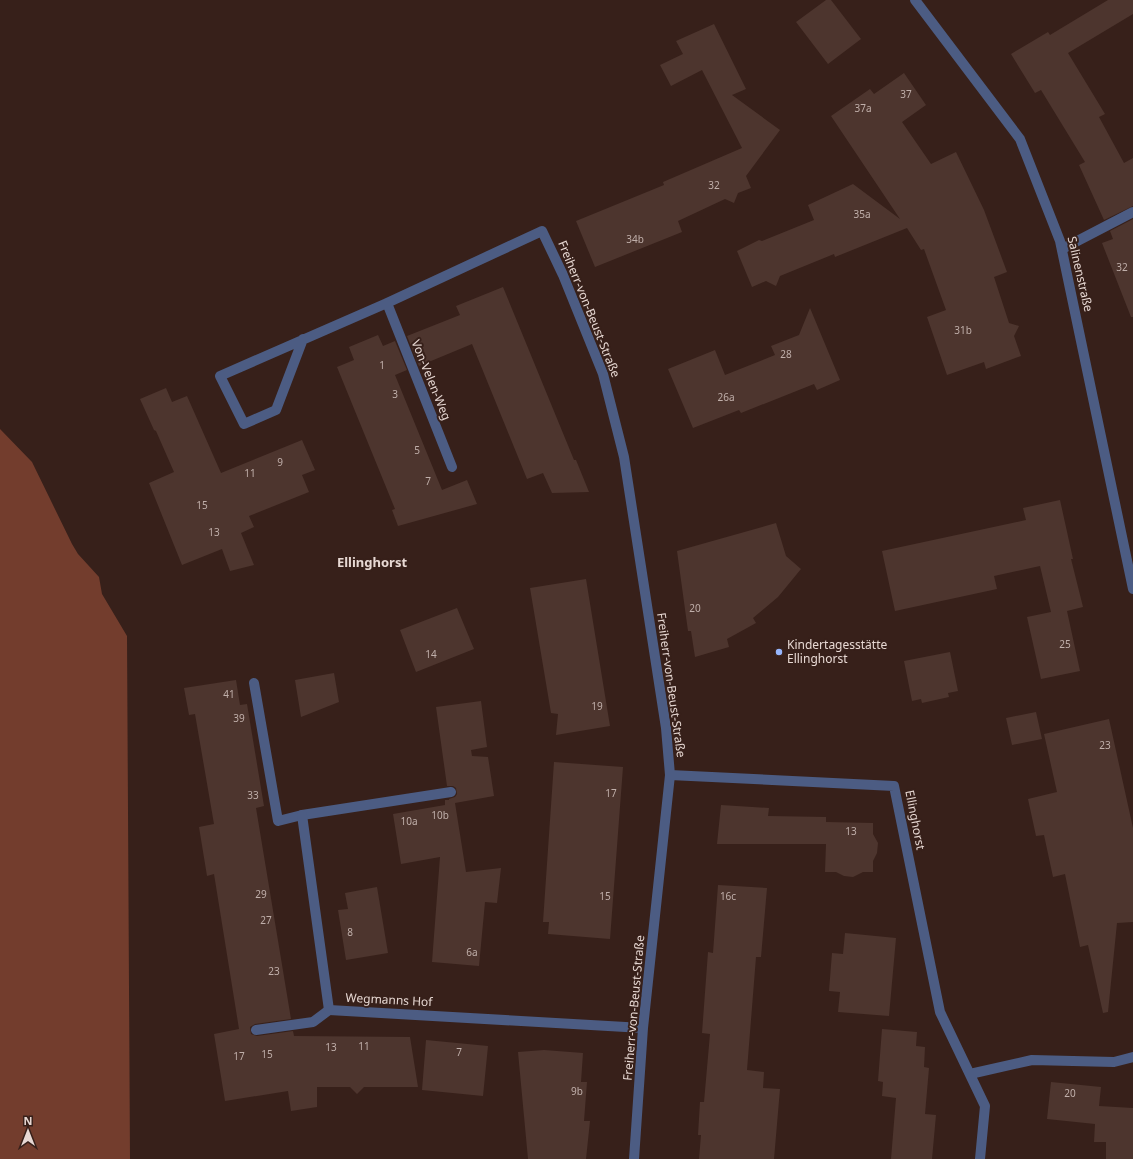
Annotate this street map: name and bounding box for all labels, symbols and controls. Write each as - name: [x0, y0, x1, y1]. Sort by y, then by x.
- house number: 37: [900, 87, 912, 101]
- house number: 37a: [854, 101, 872, 115]
- house number: 32: [708, 178, 720, 192]
- house number: 35a: [853, 207, 871, 221]
- house number: 34b: [626, 232, 644, 246]
- street label: Salinenstraße: [1064, 234, 1097, 314]
- street label: Freiherr-von-Beust-Straße: [554, 238, 625, 380]
- house number: 32: [1116, 260, 1128, 274]
- house number: 31b: [954, 323, 972, 337]
- street label: Von-Velen-Weg: [408, 337, 455, 423]
- house number: 28: [780, 347, 792, 361]
- house number: 1: [379, 358, 385, 372]
- house number: 3: [392, 387, 398, 401]
- house number: 26a: [717, 390, 735, 404]
- house number: 5: [414, 443, 420, 457]
- house number: 9: [277, 455, 283, 469]
- house number: 11: [244, 466, 256, 480]
- house number: 7: [425, 474, 431, 488]
- house number: 15: [196, 498, 208, 512]
- house number: 13: [208, 525, 220, 539]
- district label: Ellinghorst: [337, 553, 407, 571]
- house number: 20: [689, 601, 701, 615]
- street label: Freiherr-von-Beust-Straße: [653, 611, 690, 759]
- place label: Kindertagesstätte Ellinghorst: [787, 636, 887, 667]
- house number: 25: [1059, 637, 1071, 651]
- house number: 14: [425, 647, 437, 661]
- marker: Kindertagesstätte Ellinghorst: [774, 647, 784, 657]
- house number: 41: [223, 687, 235, 701]
- house number: 19: [591, 699, 603, 713]
- house number: 39: [233, 711, 245, 725]
- house number: 23: [1099, 738, 1111, 752]
- house number: 17: [605, 786, 617, 800]
- house number: 33: [247, 788, 259, 802]
- street label: Ellinghorst: [901, 789, 930, 852]
- house number: 10b: [431, 808, 449, 822]
- house number: 10a: [400, 814, 418, 828]
- house number: 13: [845, 824, 857, 838]
- house number: 29: [255, 887, 267, 901]
- house number: 15: [599, 889, 611, 903]
- house number: 16c: [720, 889, 736, 903]
- house number: 27: [260, 913, 272, 927]
- house number: 8: [347, 925, 353, 939]
- street label: Freiherr-von-Beust-Straße: [619, 934, 648, 1081]
- house number: 6a: [466, 945, 478, 959]
- house number: 23: [268, 964, 280, 978]
- street label: Wegmanns Hof: [345, 989, 434, 1010]
- house number: 11: [358, 1039, 370, 1053]
- house number: 13: [325, 1040, 337, 1054]
- house number: 7: [456, 1045, 462, 1059]
- house number: 15: [261, 1047, 273, 1061]
- house number: 17: [233, 1049, 245, 1063]
- house number: 9b: [571, 1084, 583, 1098]
- house number: 20: [1064, 1086, 1076, 1100]
- north arrow: [8, 1111, 48, 1151]
- text: N: [24, 1113, 32, 1128]

